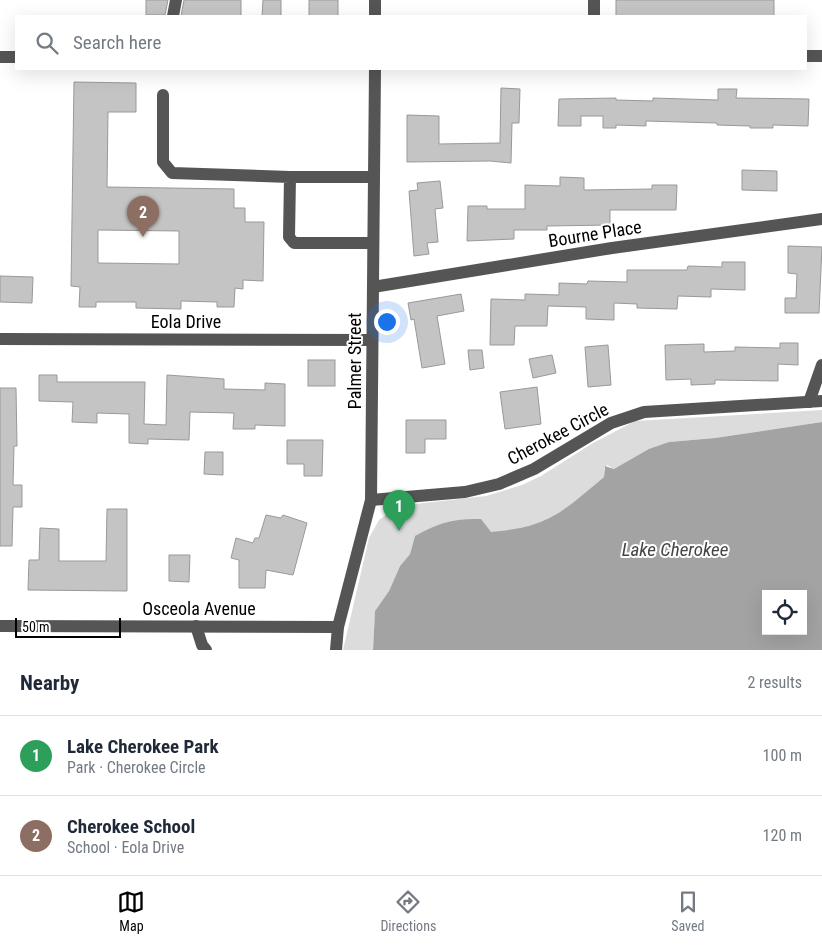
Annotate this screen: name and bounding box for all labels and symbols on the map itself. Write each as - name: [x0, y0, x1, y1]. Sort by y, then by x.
- pin: 2: [127, 196, 159, 237]
- street label: Bourne Place: [547, 216, 643, 251]
- your location: [374, 309, 400, 335]
- street label: Eola Drive: [151, 311, 221, 332]
- street label: Palmer Street: [344, 313, 365, 409]
- street label: Cherokee Circle: [504, 398, 612, 469]
- pin: 1: [383, 490, 415, 531]
- water label: Lake Cherokee: [622, 538, 728, 561]
- street label: Osceola Avenue: [142, 598, 256, 619]
- scale bar: [15, 615, 121, 638]

